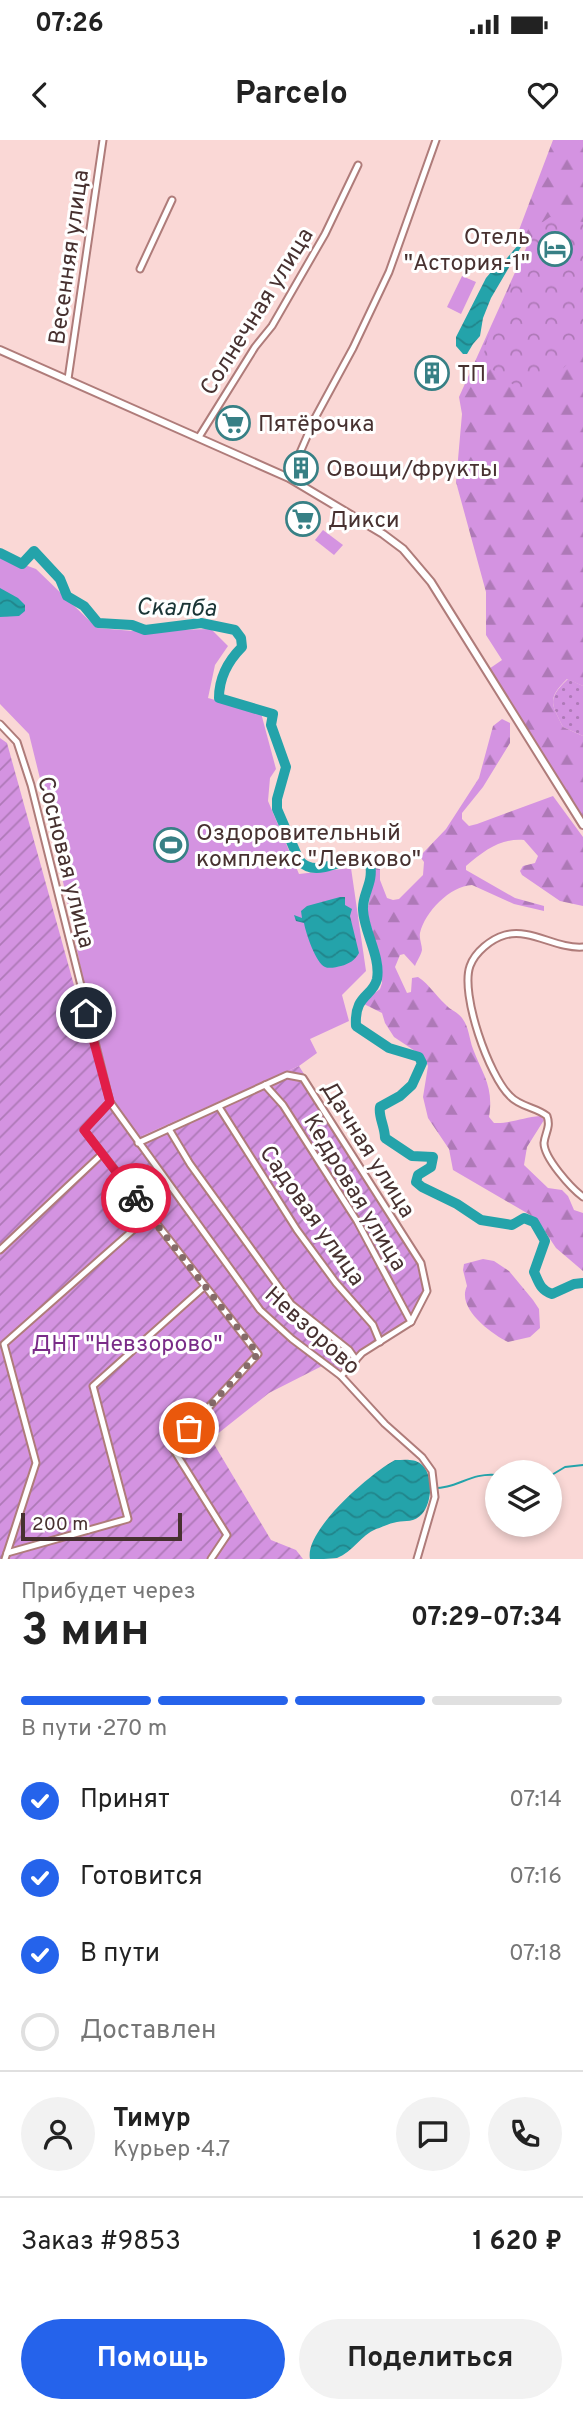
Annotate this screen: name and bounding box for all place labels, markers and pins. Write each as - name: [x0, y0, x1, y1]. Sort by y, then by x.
- place label: Отель "Астория-1": [404, 224, 530, 279]
- hotel icon: Отель "Астория-1": [536, 230, 574, 268]
- building icon: ТП: [413, 354, 451, 392]
- place label: ТП: [457, 361, 486, 390]
- supermarket icon: Пятёрочка: [214, 404, 252, 442]
- place label: Пятёрочка: [258, 411, 374, 440]
- building icon: Овощи/фрукты: [282, 449, 320, 487]
- place label: Овощи/фрукты: [326, 456, 498, 485]
- supermarket icon: Дикси: [284, 500, 322, 538]
- place label: Дикси: [328, 507, 399, 536]
- place label: Оздоровительный комплекс "Левково": [196, 820, 421, 875]
- sports icon: Оздоровительный комплекс "Левково": [152, 826, 190, 864]
- pin: [56, 983, 116, 1043]
- pin: [159, 1398, 219, 1458]

